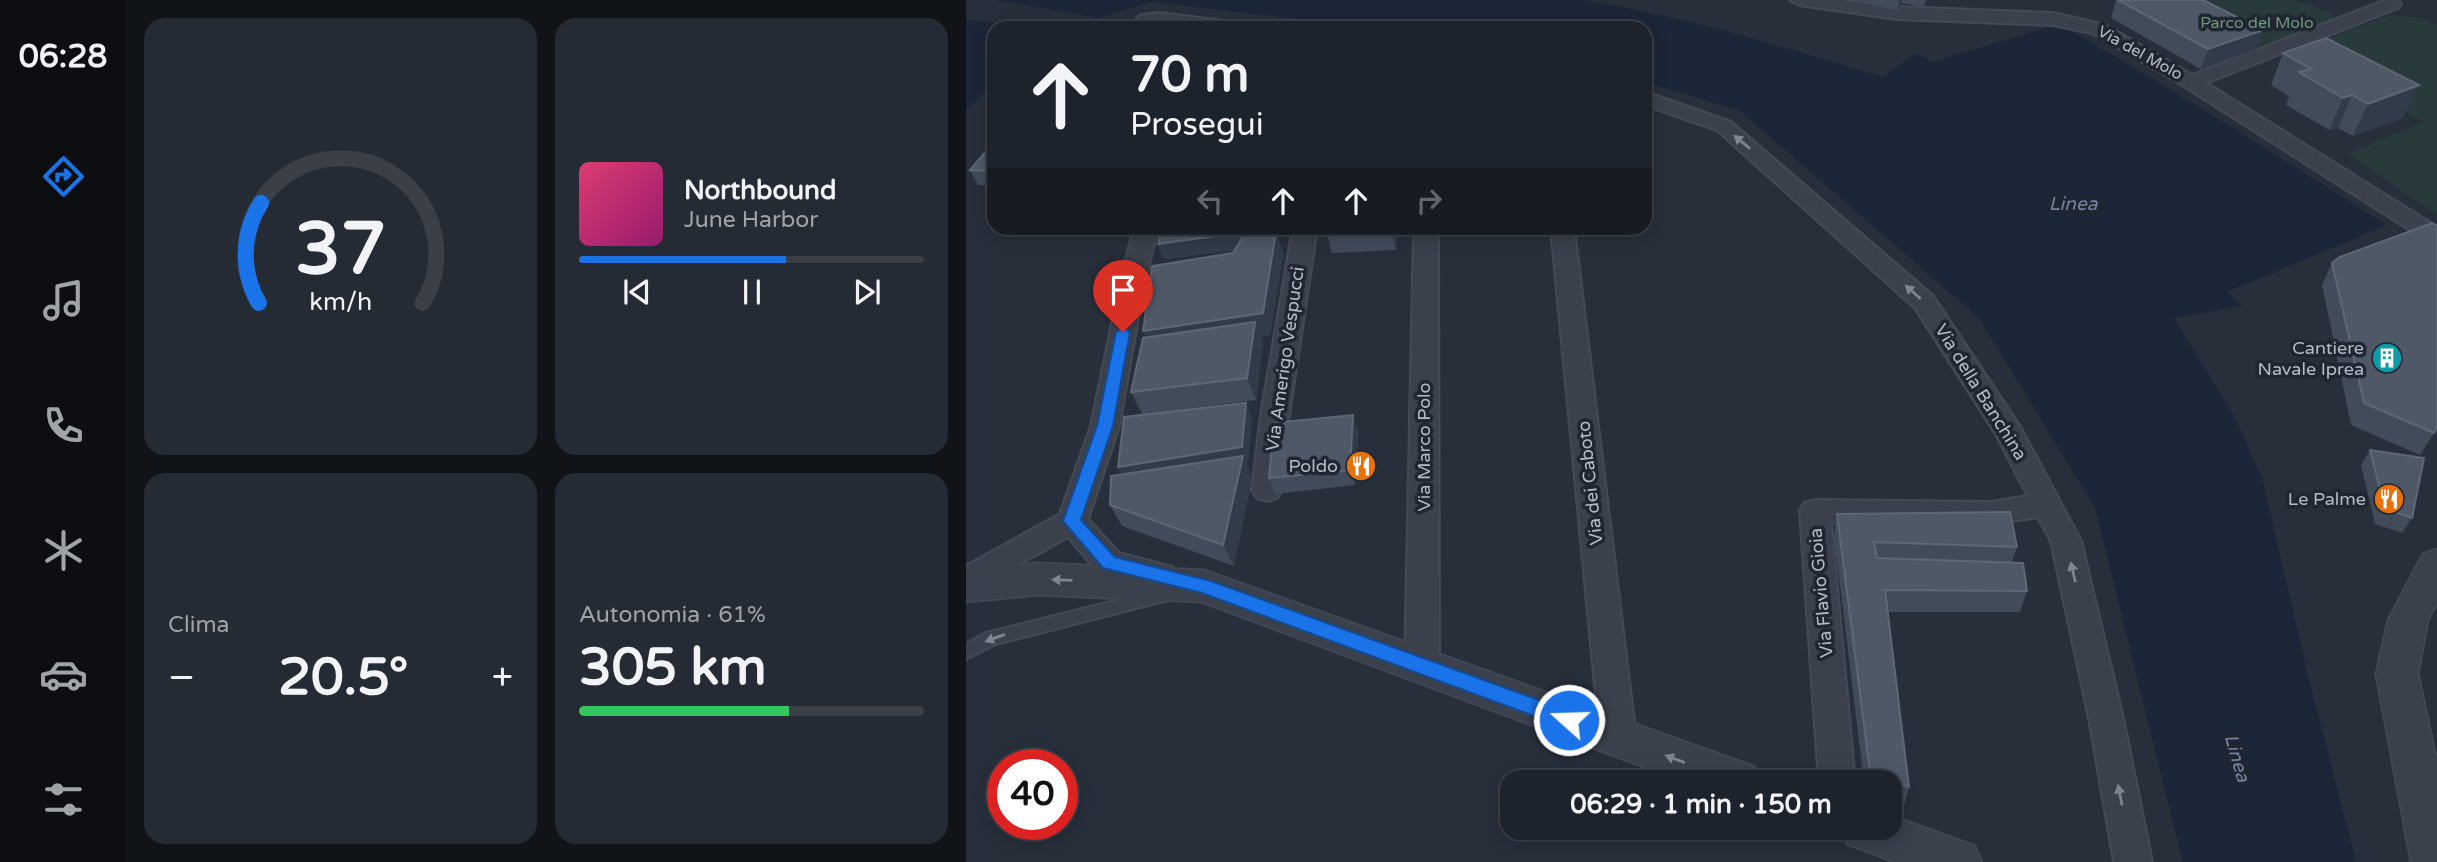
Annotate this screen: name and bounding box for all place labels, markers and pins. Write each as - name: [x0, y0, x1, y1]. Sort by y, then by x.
- pin: [1093, 260, 1153, 332]
- place label: Cantiere Navale Iprea: [2257, 337, 2364, 380]
- building icon: Cantiere Navale Iprea: [2370, 341, 2404, 375]
- restaurant icon: Poldo: [1344, 449, 1378, 483]
- place label: Poldo: [1288, 455, 1338, 477]
- restaurant icon: Le Palme: [2372, 482, 2406, 516]
- place label: Le Palme: [2288, 488, 2366, 510]

